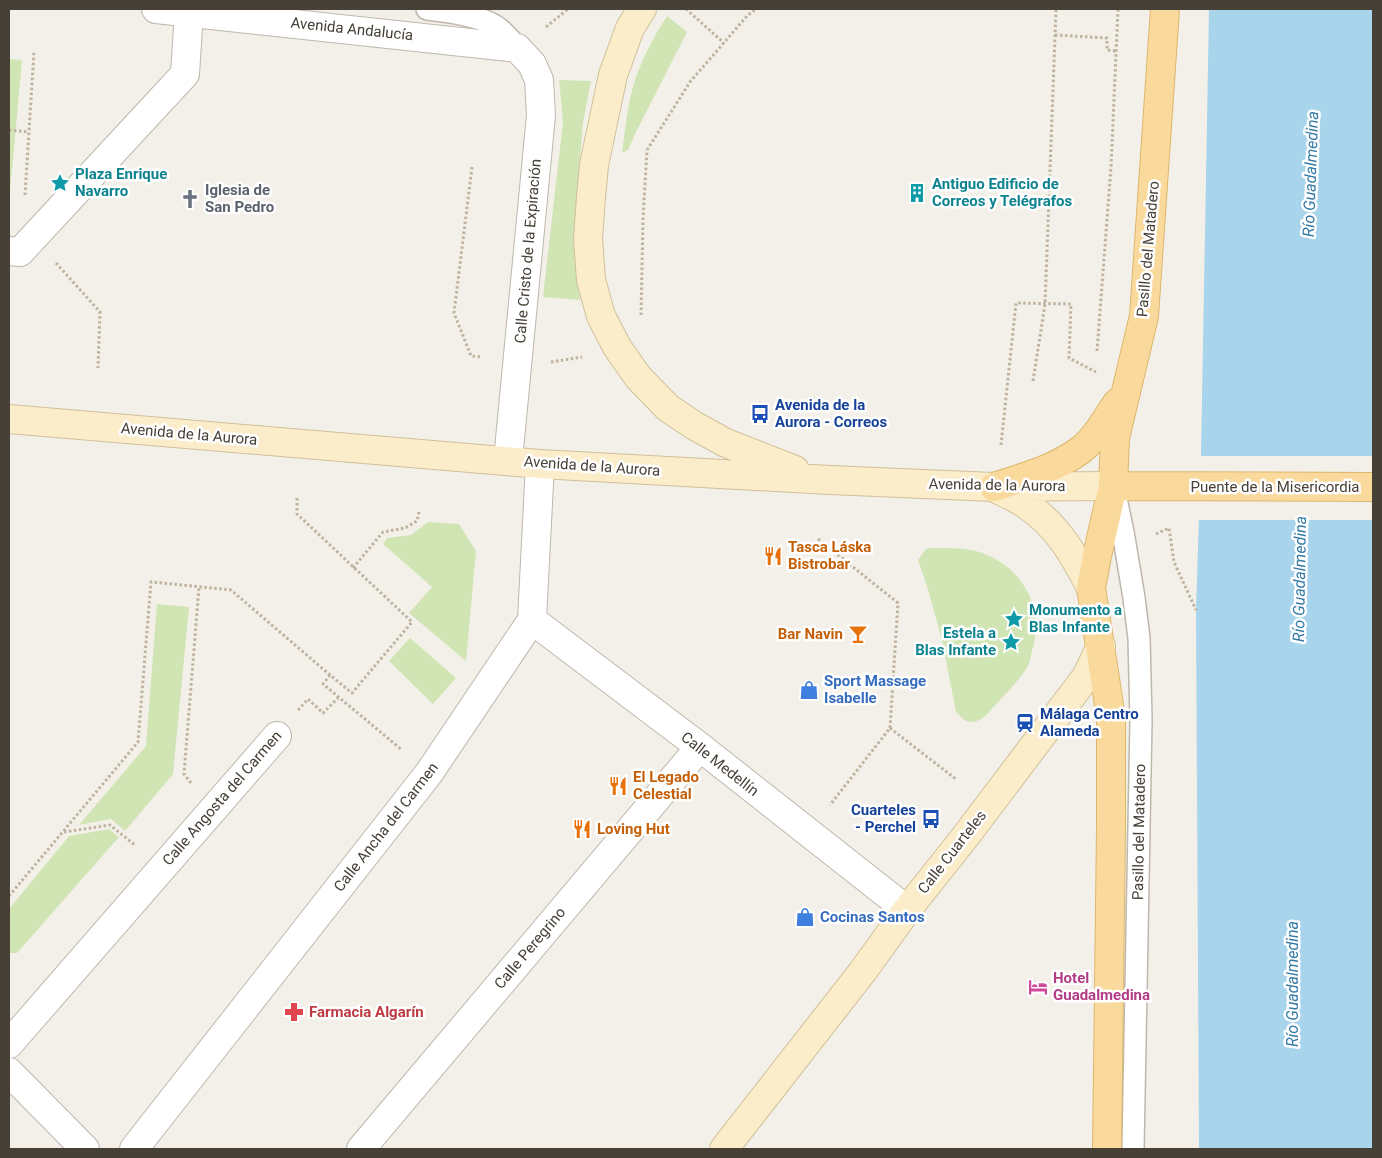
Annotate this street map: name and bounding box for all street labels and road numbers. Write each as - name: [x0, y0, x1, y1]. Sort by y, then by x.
- street label: Avenida Andalucía: [290, 14, 414, 44]
- street label: Calle Cristo de la Expiración: [511, 158, 545, 344]
- street label: Pasillo del Matadero: [1133, 180, 1163, 318]
- street label: Avenida de la Aurora: [120, 419, 258, 449]
- street label: Avenida de la Aurora: [523, 452, 661, 480]
- street label: Avenida de la Aurora: [928, 475, 1066, 495]
- street label: Puente de la Misericordia: [1191, 478, 1360, 496]
- street label: Calle Angosta del Carmen: [159, 727, 285, 869]
- street label: Calle Medellín: [678, 728, 762, 800]
- street label: Calle Ancha del Carmen: [330, 759, 442, 895]
- street label: Pasillo del Matadero: [1129, 764, 1149, 900]
- street label: Calle Cuarteles: [914, 807, 990, 897]
- street label: Calle Peregrino: [491, 903, 569, 993]

